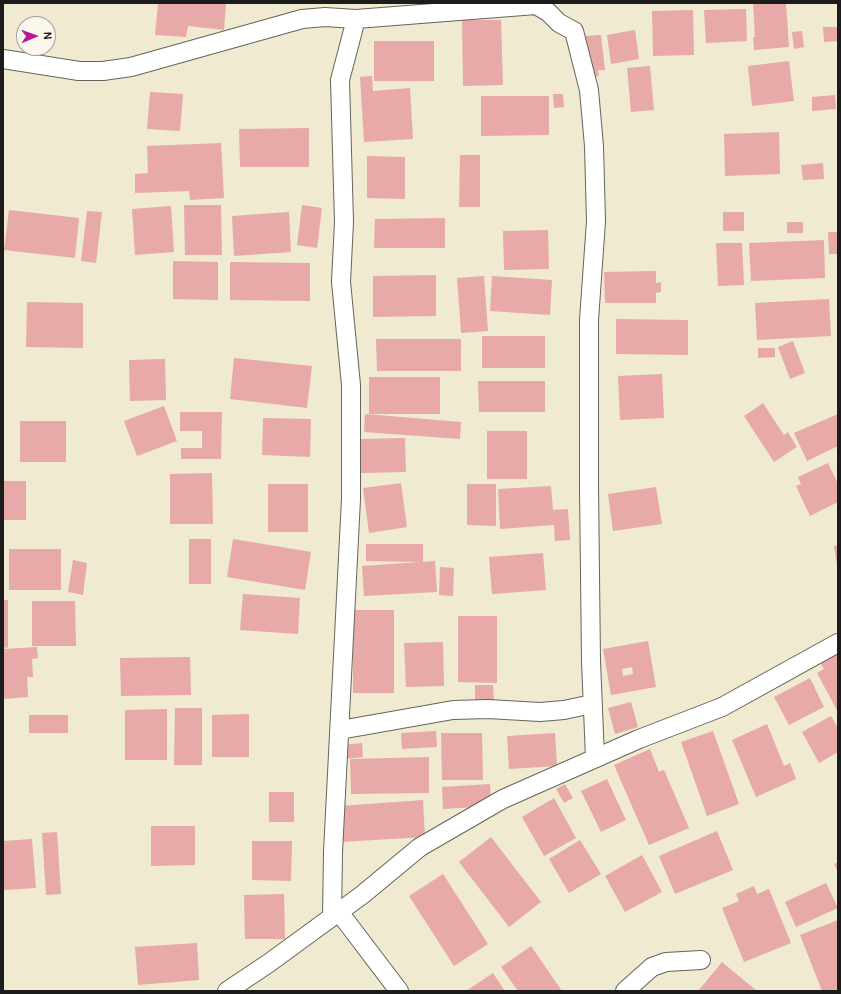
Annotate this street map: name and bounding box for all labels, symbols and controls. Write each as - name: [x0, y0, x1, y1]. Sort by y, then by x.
- north arrow: [16, 16, 56, 56]
- text: N: [41, 32, 54, 40]

